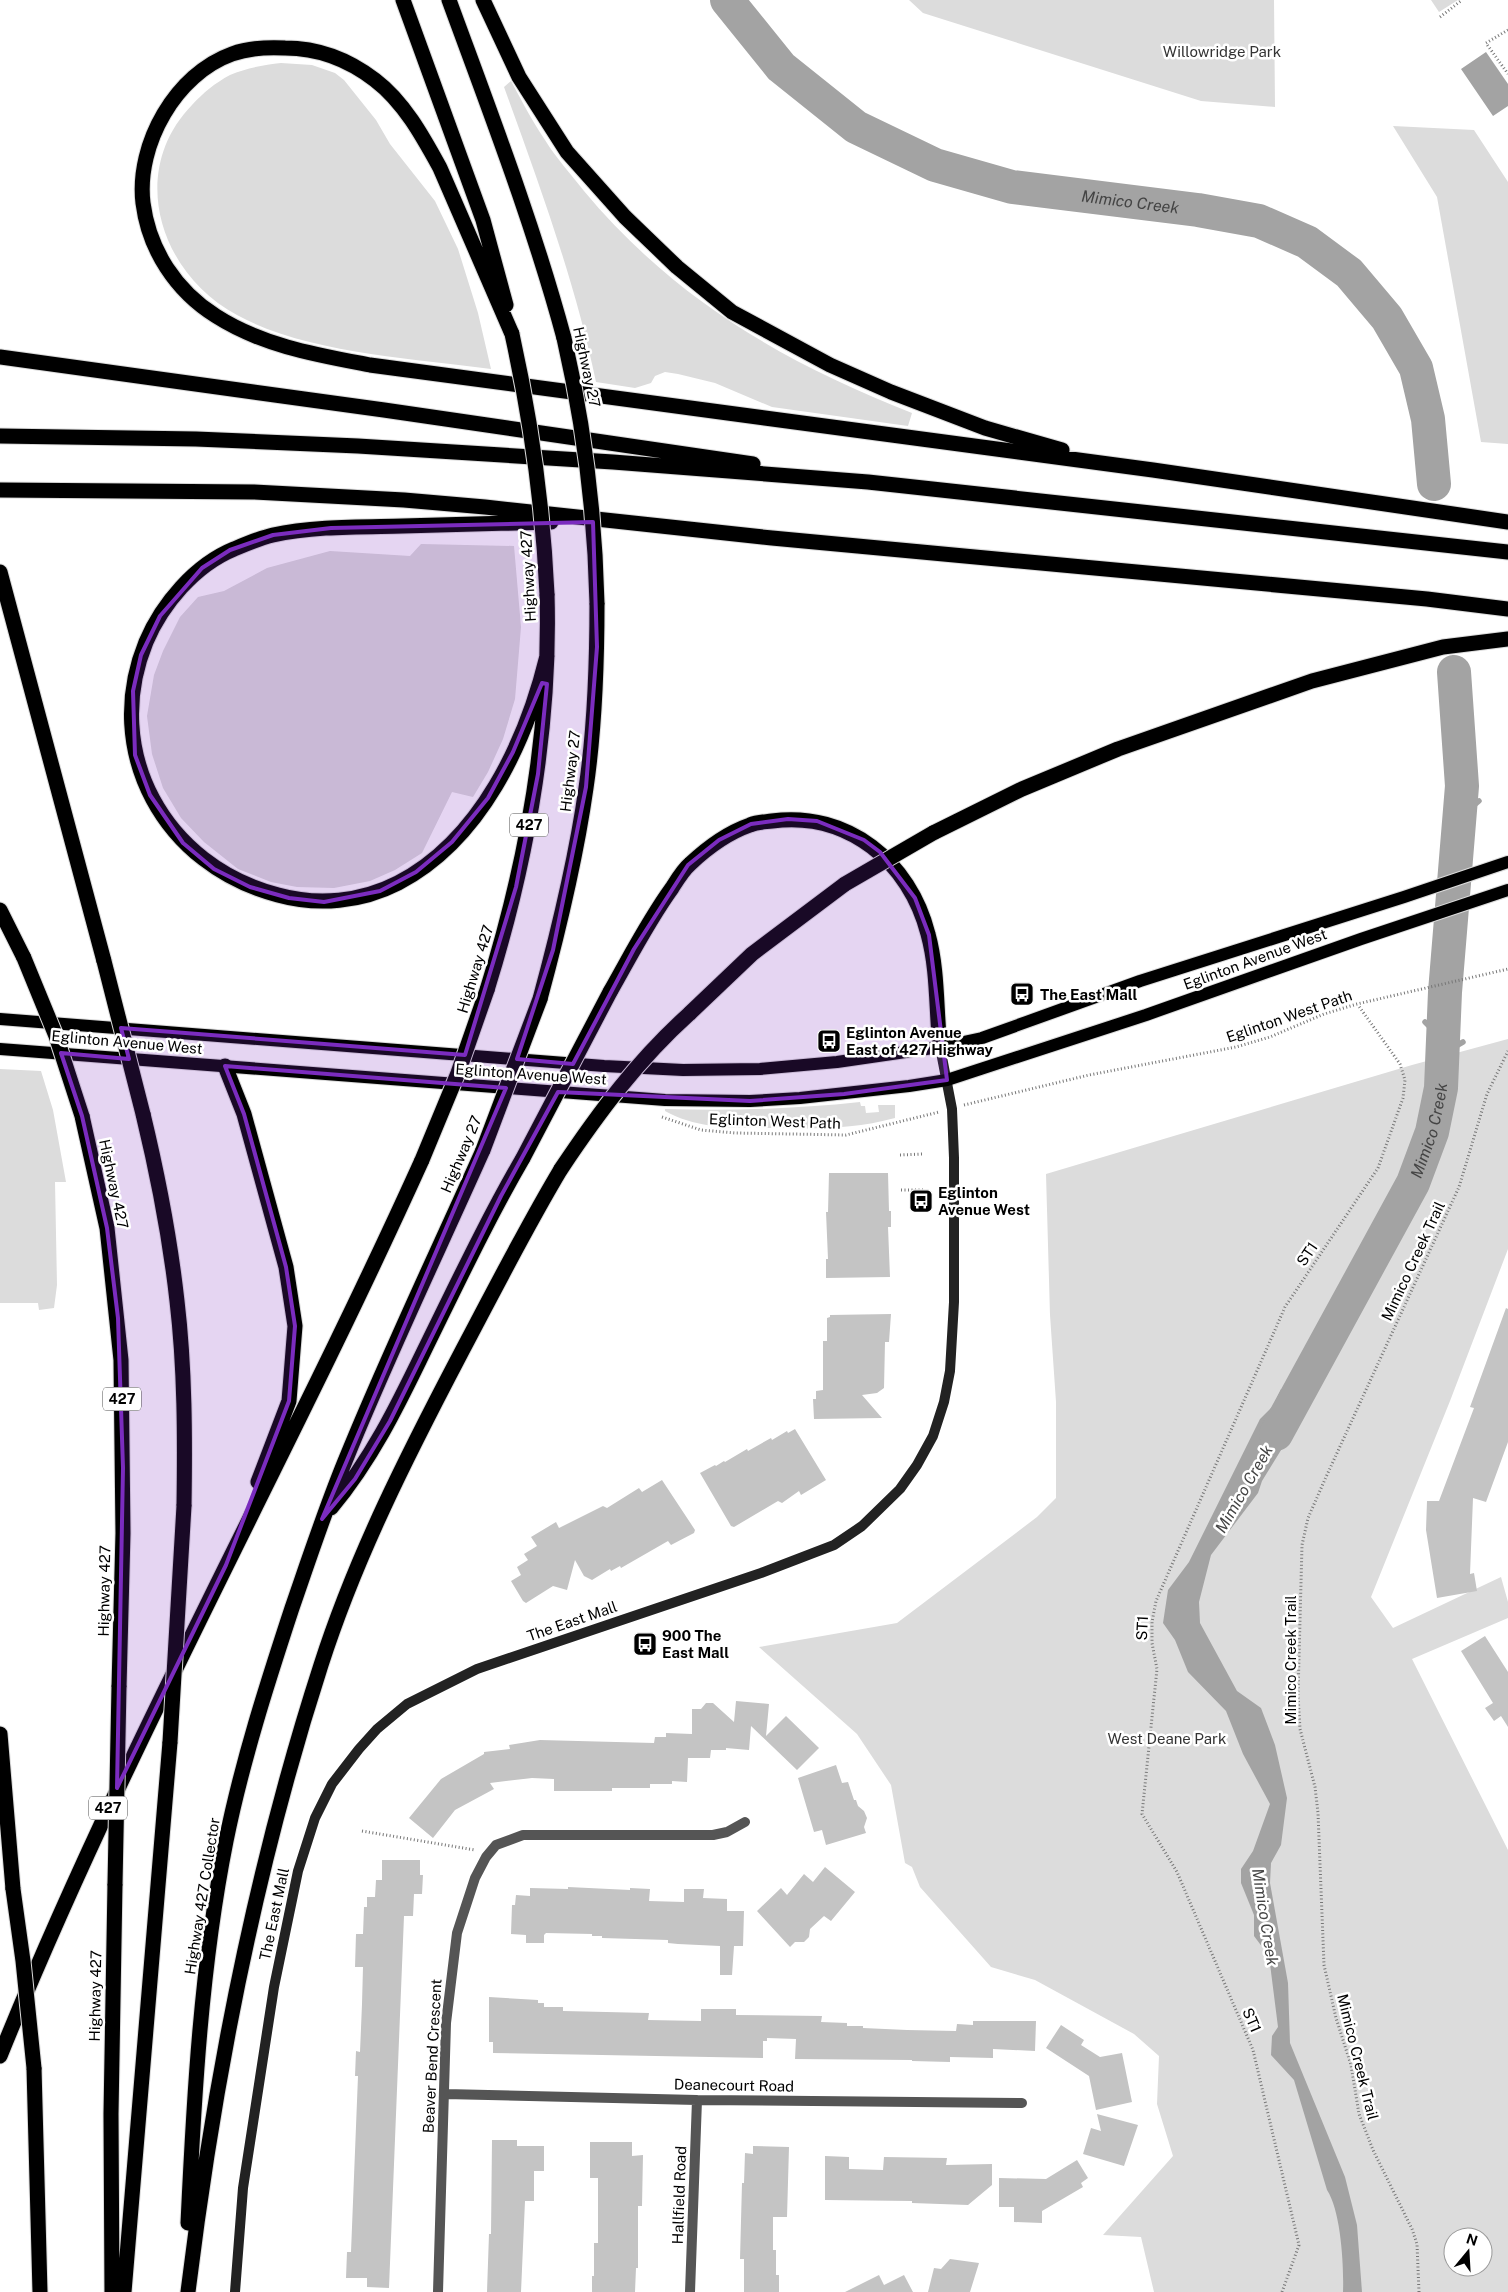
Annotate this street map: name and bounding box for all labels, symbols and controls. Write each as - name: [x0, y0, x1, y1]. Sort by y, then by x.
- park label: Willowridge Park: [1163, 43, 1281, 60]
- water label: Mimico Creek: [1080, 186, 1181, 217]
- street label: Highway 27: [570, 325, 604, 409]
- street label: Highway 427: [517, 530, 539, 622]
- street label: Highway 27: [557, 729, 583, 813]
- road number: 427: [510, 814, 548, 836]
- street label: Highway 427: [453, 923, 497, 1015]
- street label: Eglinton Avenue West: [1181, 925, 1329, 993]
- bus stop icon: The East Mall: [1009, 981, 1035, 1007]
- place label: The East Mall: [1040, 986, 1137, 1003]
- street label: Eglinton West Path: [1224, 986, 1354, 1046]
- place label: Eglinton Avenue East of 427 Highway: [846, 1024, 993, 1058]
- street label: Eglinton Avenue West: [51, 1027, 203, 1057]
- bus stop icon: Eglinton Avenue East of 427 Highway: [816, 1028, 842, 1054]
- street label: Eglinton Avenue West: [455, 1060, 607, 1088]
- water label: Mimico Creek: [1406, 1082, 1451, 1181]
- street label: Eglinton West Path: [709, 1110, 841, 1132]
- street label: Highway 27: [437, 1113, 485, 1195]
- street label: Highway 427: [96, 1137, 132, 1231]
- place label: Eglinton Avenue West: [938, 1184, 1030, 1218]
- bus stop icon: Eglinton Avenue West: [908, 1188, 934, 1214]
- street label: Mimico Creek Trail: [1378, 1199, 1448, 1323]
- street label: ST1: [1293, 1239, 1321, 1269]
- road number: 427: [103, 1388, 141, 1410]
- water label: Mimico Creek: [1211, 1441, 1277, 1536]
- street label: Highway 427: [95, 1545, 113, 1637]
- street label: Mimico Creek Trail: [1282, 1595, 1299, 1725]
- street label: The East Mall: [525, 1598, 619, 1644]
- street label: ST1: [1133, 1615, 1151, 1641]
- place label: 900 The East Mall: [662, 1627, 729, 1661]
- bus stop icon: 900 The East Mall: [632, 1631, 658, 1657]
- park label: West Deane Park: [1108, 1730, 1226, 1747]
- road number: 427: [89, 1796, 127, 1820]
- street label: Highway 427 Collector: [181, 1816, 223, 1976]
- street label: The East Mall: [256, 1866, 292, 1962]
- water label: Mimico Creek: [1248, 1867, 1282, 1967]
- street label: Highway 427: [86, 1950, 104, 2042]
- street label: Beaver Bend Crescent: [419, 1978, 445, 2134]
- street label: Mimico Creek Trail: [1334, 1992, 1382, 2122]
- street label: ST1: [1239, 2005, 1265, 2035]
- street label: Deanecourt Road: [674, 2075, 794, 2095]
- street label: Hallfield Road: [669, 2145, 689, 2245]
- north arrow: [1443, 2227, 1493, 2277]
- text: N: [1464, 2230, 1480, 2249]

